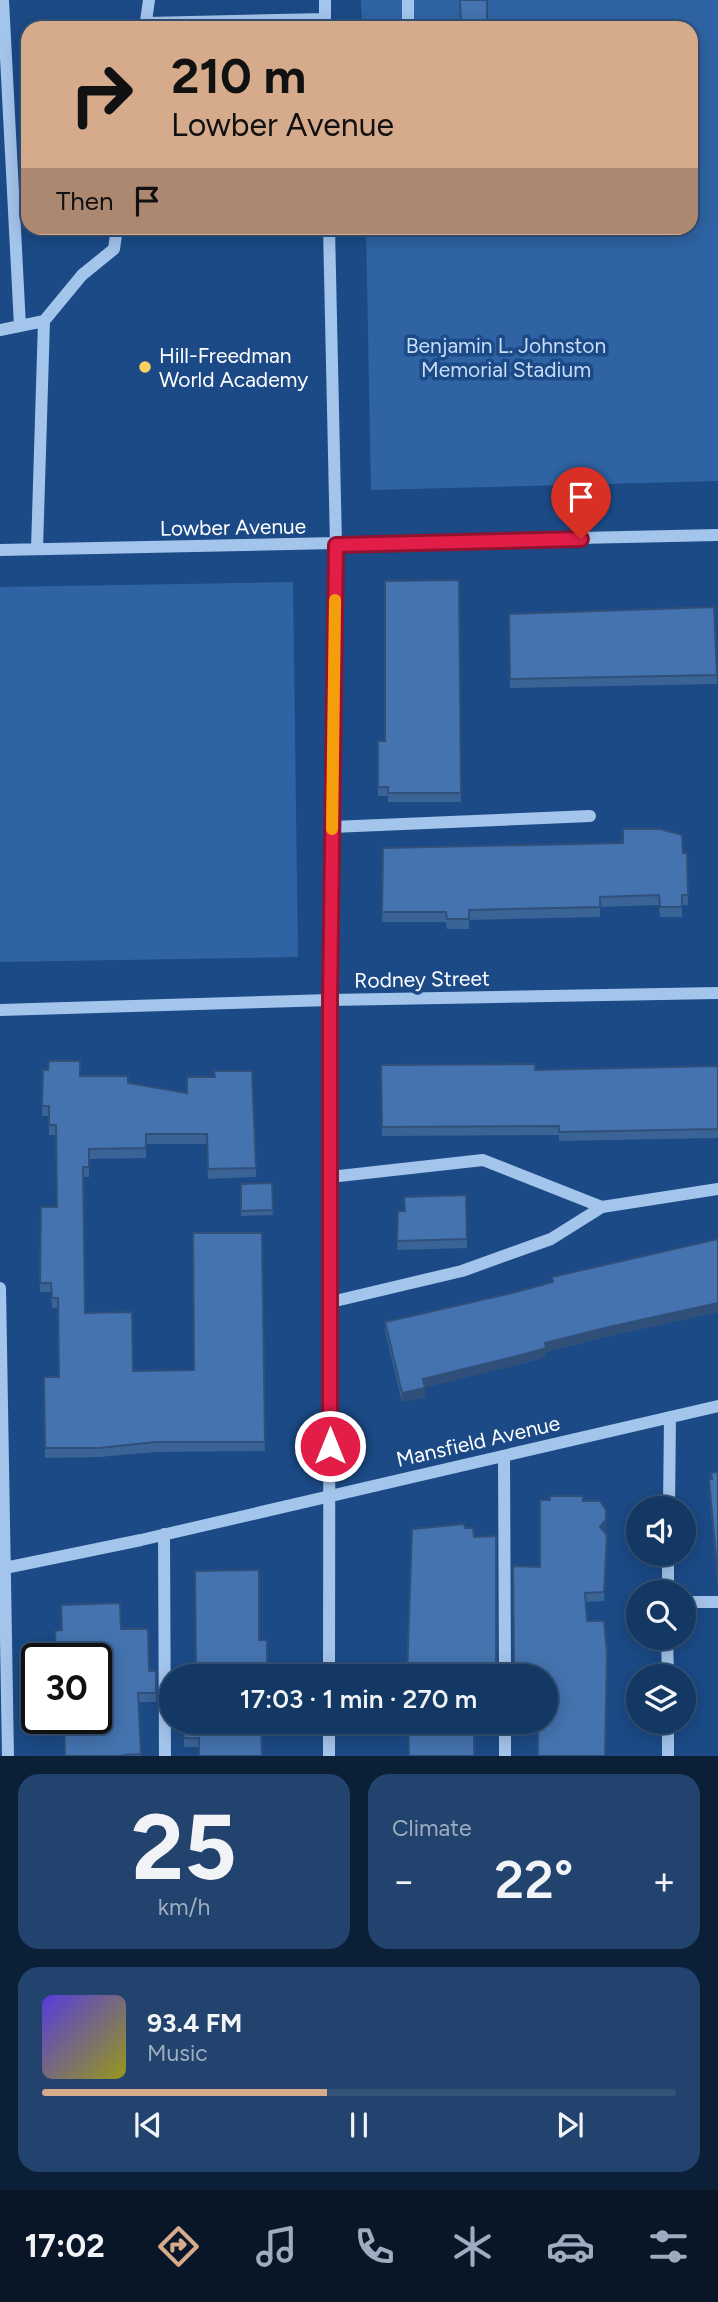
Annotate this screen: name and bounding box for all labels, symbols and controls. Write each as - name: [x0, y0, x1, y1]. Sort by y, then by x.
- text: 210 m: [171, 46, 306, 105]
- icon: right: [56, 49, 147, 140]
- text: Lowber Avenue: [171, 106, 394, 144]
- icon: arrive: [128, 182, 166, 220]
- text: Then: [56, 185, 114, 217]
- park label: Benjamin L. Johnston Memorial Stadium: [406, 333, 606, 382]
- place label: Hill-Freedman World Academy: [159, 343, 308, 392]
- marker: Hill-Freedman World Academy: [137, 359, 153, 375]
- pin: [551, 467, 611, 539]
- icon: arrive: [562, 478, 600, 516]
- street label: Lowber Avenue: [160, 513, 306, 541]
- street label: Rodney Street: [354, 965, 490, 993]
- position arrow: [293, 1409, 367, 1483]
- street label: Mansfield Avenue: [394, 1410, 562, 1472]
- map controls: [626, 1496, 696, 1734]
- button: sound: [626, 1496, 696, 1566]
- button: search: [626, 1580, 696, 1650]
- speed limit sign: 30: [21, 1643, 112, 1734]
- button: layers: [626, 1664, 696, 1734]
- text: 17:03 · 1 min · 270 m: [240, 1683, 477, 1715]
- text: 25: [131, 1793, 237, 1902]
- text: Climate: [392, 1814, 471, 1842]
- text: 22°: [495, 1849, 573, 1911]
- text: −: [392, 1858, 416, 1904]
- text: +: [652, 1858, 676, 1904]
- text: km/h: [158, 1893, 210, 1921]
- text: 93.4 FM: [147, 2007, 242, 2039]
- text: Music: [147, 2039, 208, 2067]
- icon: previous: [129, 2106, 167, 2144]
- icon: pause: [340, 2106, 378, 2144]
- icon: next: [551, 2106, 589, 2144]
- icon: directions: [154, 2222, 203, 2271]
- icon: music: [252, 2222, 301, 2271]
- icon: phone: [350, 2222, 399, 2271]
- icon: climate: [448, 2222, 497, 2271]
- icon: car: [546, 2222, 595, 2271]
- icon: filters: [644, 2222, 693, 2271]
- text: 17:02: [25, 2227, 105, 2265]

